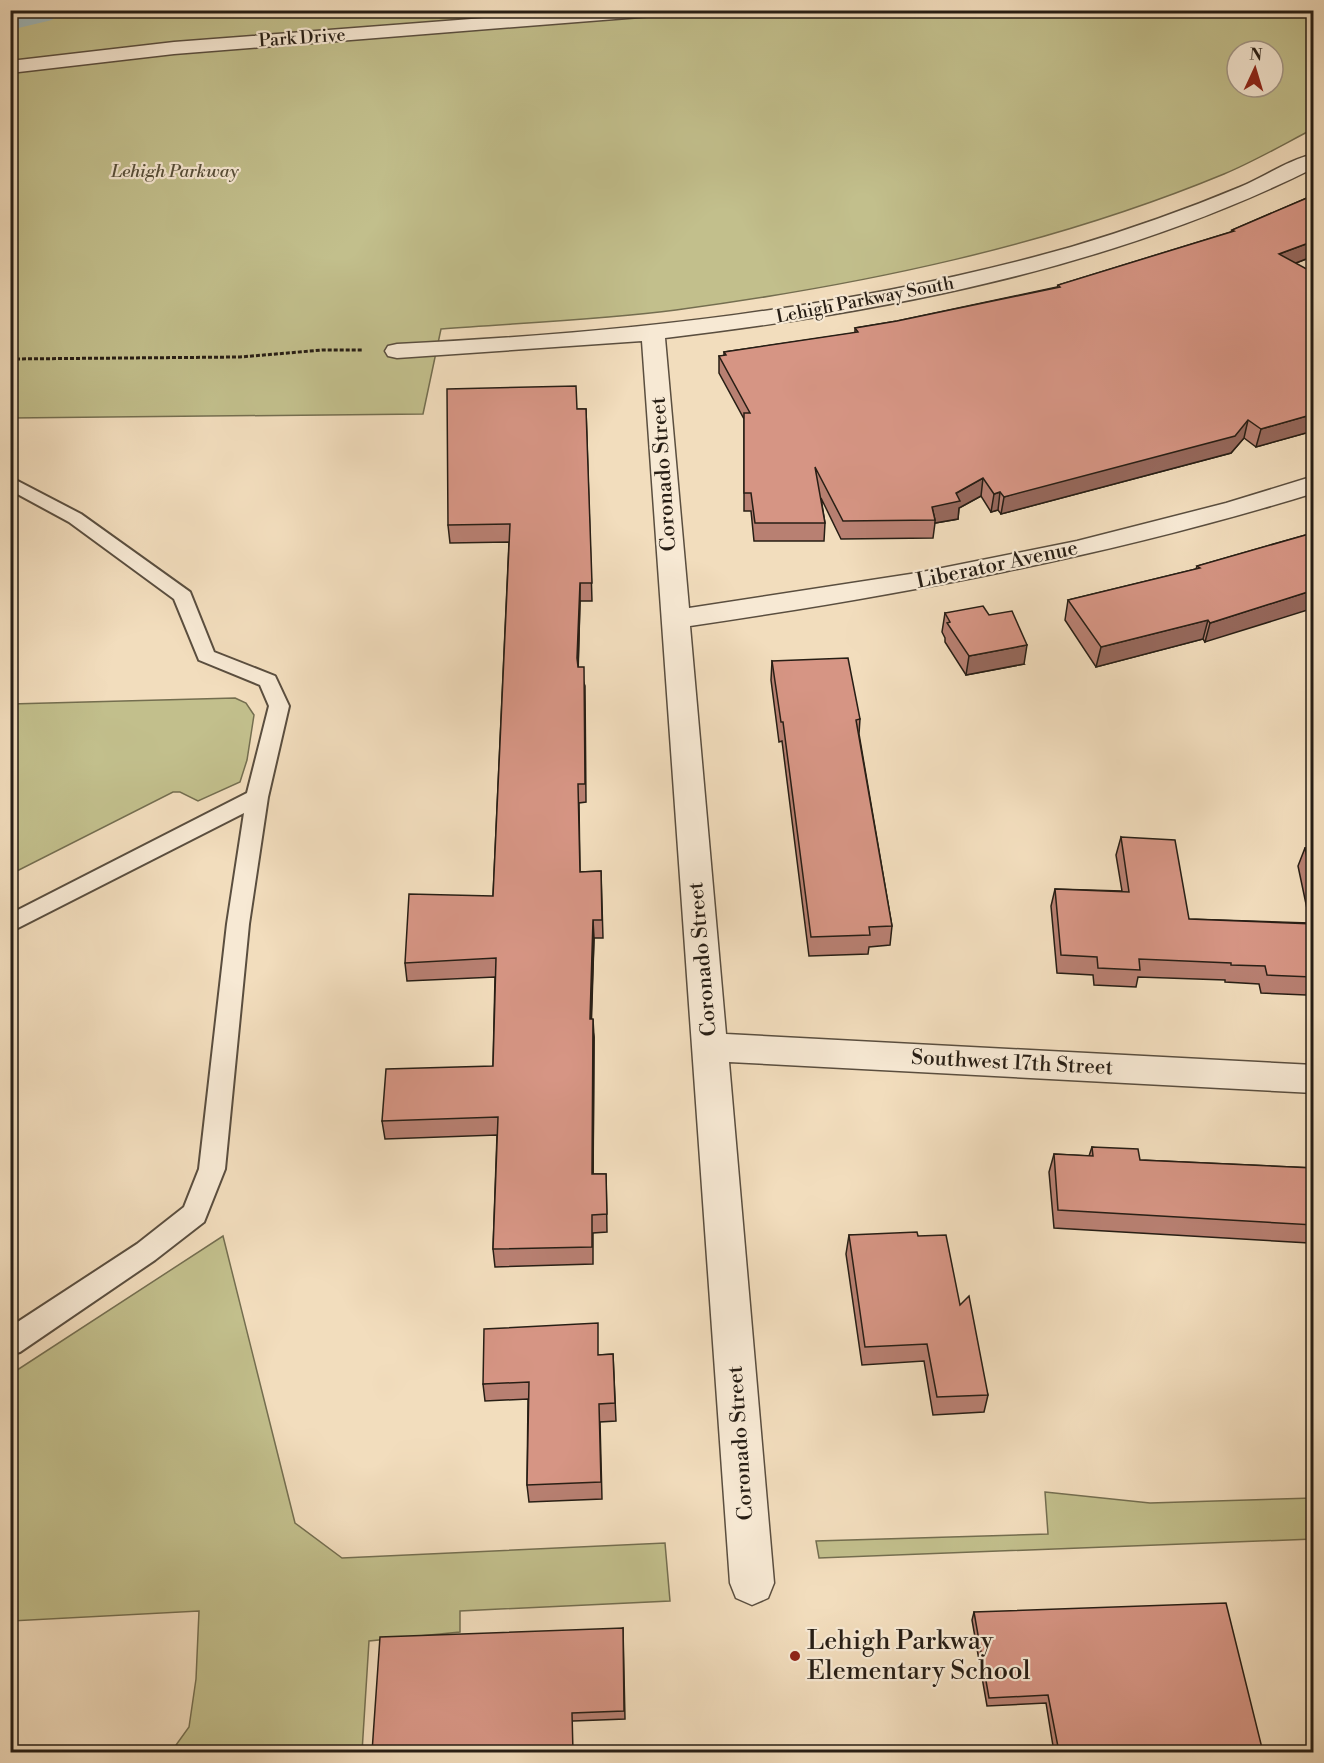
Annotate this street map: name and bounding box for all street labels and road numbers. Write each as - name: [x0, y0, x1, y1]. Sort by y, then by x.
- street label: Park Drive: [258, 23, 346, 53]
- street label: Lehigh Parkway South: [774, 271, 956, 329]
- street label: Coronado Street: [646, 395, 682, 552]
- street label: Liberator Avenue: [914, 535, 1080, 595]
- street label: Coronado Street: [683, 880, 723, 1037]
- street label: Southwest 17th Street: [910, 1045, 1114, 1081]
- street label: Coronado Street: [723, 1364, 759, 1521]

